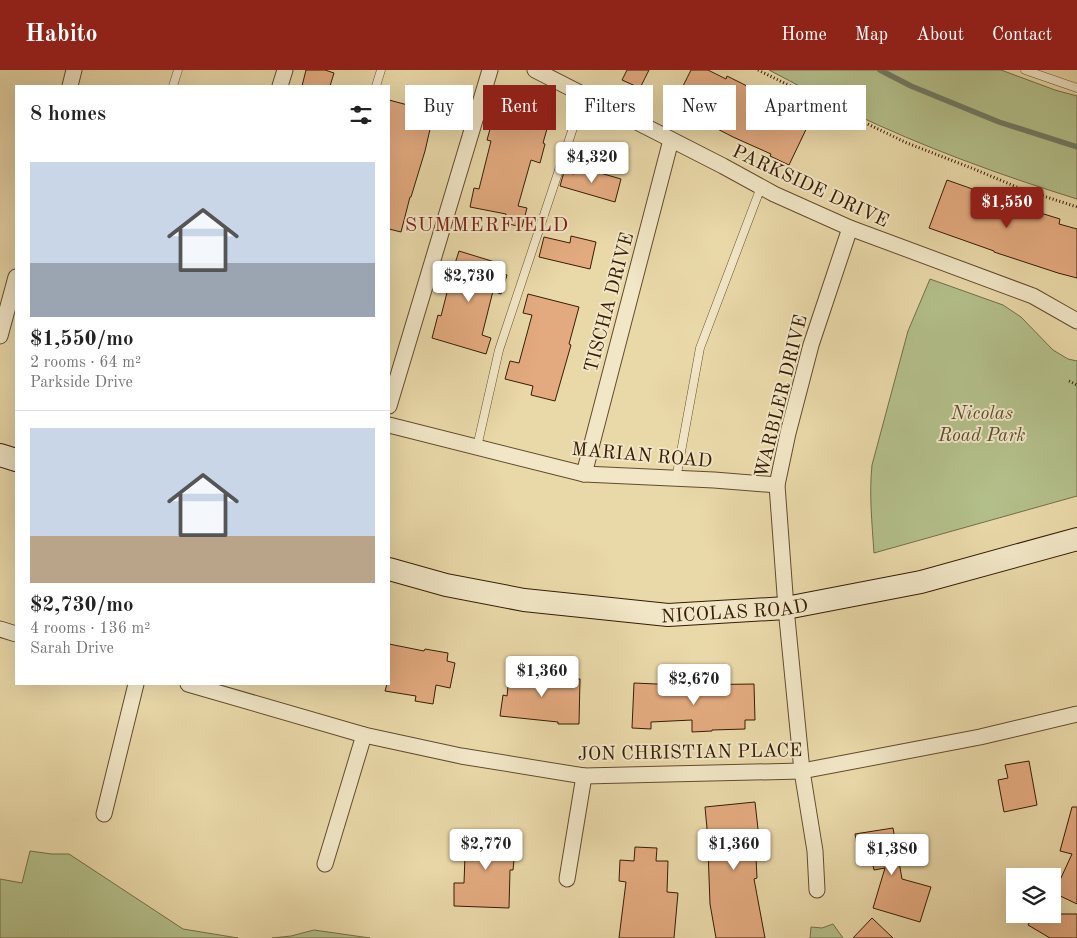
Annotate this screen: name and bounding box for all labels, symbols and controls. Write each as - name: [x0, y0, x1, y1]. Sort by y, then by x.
- text: Habito: [25, 23, 98, 47]
- text: Home: [781, 26, 827, 44]
- text: Map: [855, 26, 888, 44]
- text: About: [916, 26, 964, 44]
- text: Contact: [992, 26, 1052, 44]
- chip: Buy: [405, 85, 473, 130]
- chip: Rent: [483, 85, 556, 130]
- chip: Filters: [566, 85, 653, 130]
- chip: New: [663, 85, 736, 130]
- chip: Apartment: [746, 85, 866, 130]
- icon: filters: [347, 101, 375, 129]
- text: 8 homes: [30, 104, 106, 125]
- pin: $4,320: [551, 142, 633, 184]
- street label: PARKSIDE DRIVE: [729, 143, 891, 232]
- text: $4,320: [567, 150, 617, 166]
- pin: $1,550: [966, 186, 1048, 229]
- icon: home: [158, 195, 248, 285]
- text: $1,550: [982, 195, 1032, 211]
- district label: SUMMERFIELD: [405, 216, 569, 236]
- street label: TISCHA DRIVE: [583, 231, 638, 375]
- pin: $2,730: [428, 260, 510, 303]
- text: $2,730: [444, 269, 494, 285]
- street label: WARBLER DRIVE: [753, 313, 812, 480]
- text: $1,550/mo: [30, 329, 134, 350]
- text: 2 rooms · 64 m²: [30, 355, 141, 371]
- text: Parkside Drive: [30, 375, 133, 391]
- park label: Nicolas Road Park: [937, 405, 1026, 446]
- street label: MARIAN ROAD: [571, 441, 713, 472]
- icon: home: [158, 460, 248, 550]
- text: $2,730/mo: [30, 595, 134, 616]
- street label: NICOLAS ROAD: [660, 597, 810, 627]
- text: 4 rooms · 136 m²: [30, 621, 150, 637]
- text: Sarah Drive: [30, 641, 114, 657]
- pin: $1,360: [501, 656, 583, 698]
- text: $1,360: [517, 664, 567, 680]
- pin: $2,670: [653, 664, 735, 706]
- text: $2,670: [669, 672, 719, 688]
- street label: JON CHRISTIAN PLACE: [578, 742, 803, 765]
- pin: $2,770: [445, 828, 527, 871]
- pin: $1,360: [693, 828, 775, 871]
- pin: $1,380: [851, 834, 933, 876]
- text: $2,770: [461, 837, 511, 853]
- text: $1,360: [709, 837, 759, 853]
- text: $1,380: [867, 842, 917, 858]
- map controls: [1006, 868, 1061, 923]
- button: layers: [1006, 868, 1061, 923]

